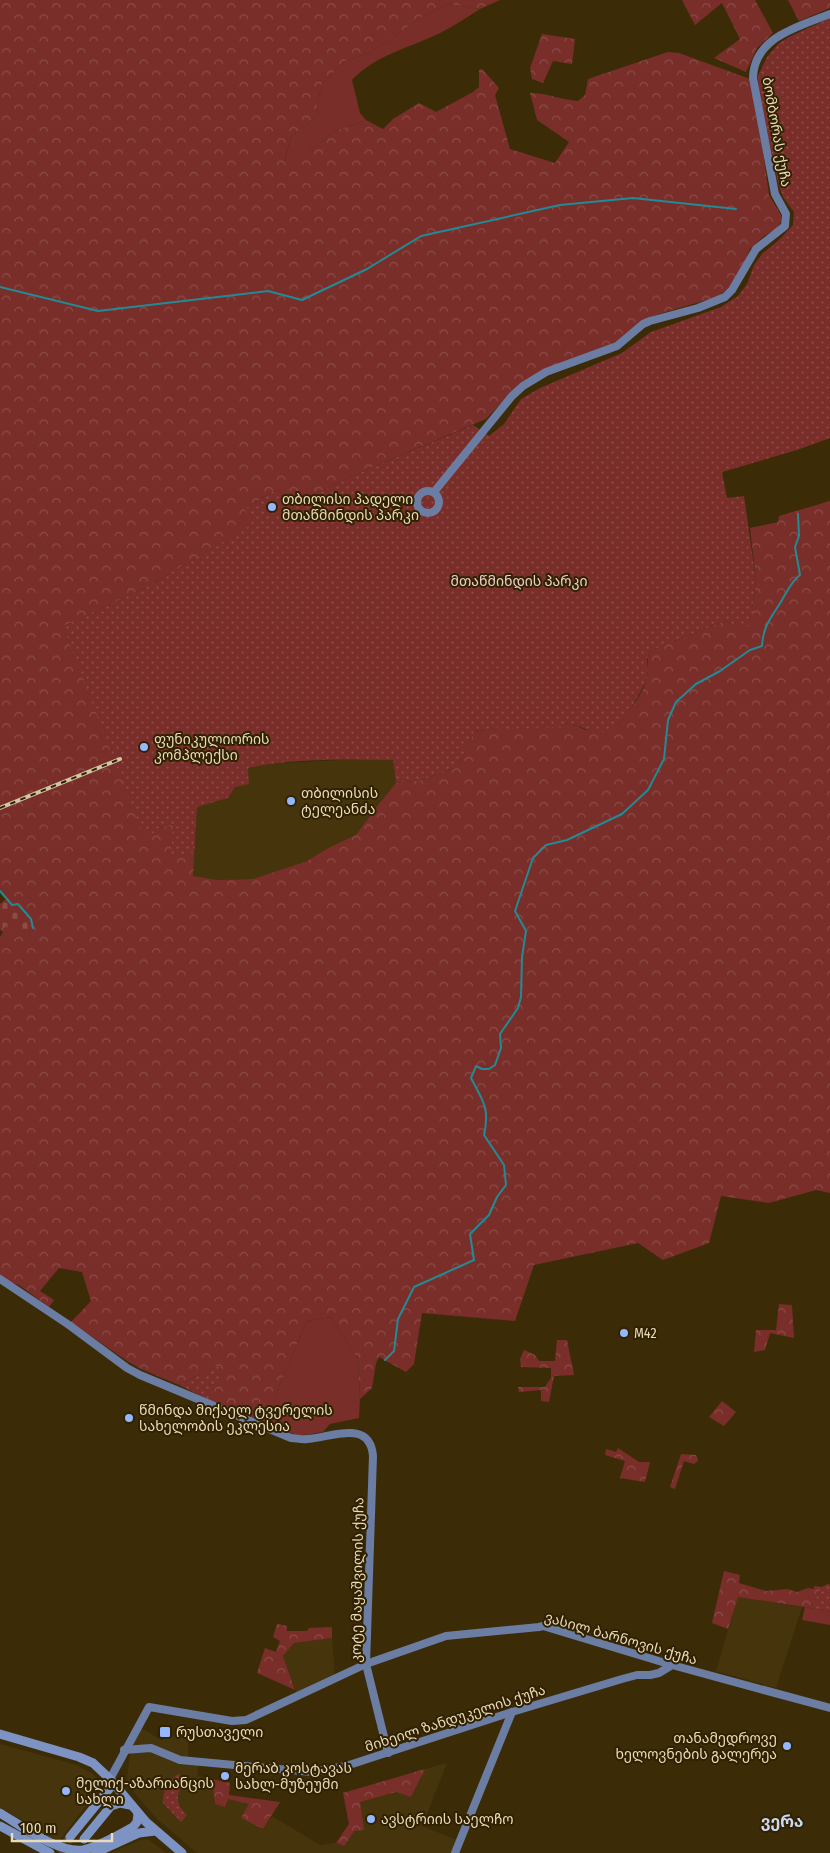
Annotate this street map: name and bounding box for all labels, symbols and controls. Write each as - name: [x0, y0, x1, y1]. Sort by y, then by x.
- street label: ბომბორას ქუჩა: [758, 76, 795, 188]
- place label: თბილისი პადელი მთაწმინდის პარკი: [282, 491, 419, 524]
- marker: თბილისი პადელი მთაწმინდის პარკი: [266, 501, 278, 513]
- park label: მთაწმინდის პარკი: [450, 573, 588, 590]
- place label: ფუნიკულიორის კომპლექსი: [154, 731, 270, 764]
- marker: ფუნიკულიორის კომპლექსი: [138, 741, 150, 753]
- place label: თბილისის ტელეანძა: [301, 785, 378, 818]
- marker: თბილისის ტელეანძა: [285, 795, 297, 807]
- place label: M42: [634, 1325, 657, 1342]
- marker: M42: [618, 1327, 630, 1339]
- place label: წმინდა მიქაელ ტვერელის სახელობის ეკლესია: [139, 1402, 333, 1435]
- marker: წმინდა მიქაელ ტვერელის სახელობის ეკლესია: [123, 1412, 135, 1424]
- street label: კოტე მაყაშვილის ქუჩა: [348, 1497, 367, 1663]
- street label: ვასილ ბარნოვის ქუჩა: [543, 1609, 699, 1668]
- street label: მიხეილ ზანდუკელის ქუჩა: [363, 1681, 548, 1756]
- place label: რუსთაველი: [176, 1724, 263, 1741]
- marker: რუსთაველი: [158, 1725, 172, 1739]
- place label: თანამედროვე ხელოვნების გალერეა: [615, 1730, 777, 1763]
- marker: თანამედროვე ხელოვნების გალერეა: [781, 1740, 793, 1752]
- place label: მერაბ კოსტავას სახლ-მუზეუმი: [235, 1760, 352, 1793]
- marker: მერაბ კოსტავას სახლ-მუზეუმი: [219, 1770, 231, 1782]
- place label: მელიქ-აზარიანცის სახლი: [76, 1775, 214, 1808]
- marker: მელიქ-აზარიანცის სახლი: [60, 1785, 72, 1797]
- scale bar: [12, 1810, 112, 1842]
- place label: ავსტრიის საელჩო: [381, 1811, 513, 1828]
- district label: ვერა: [761, 1812, 803, 1831]
- marker: ავსტრიის საელჩო: [365, 1813, 377, 1825]
- text: 100 m: [20, 1819, 57, 1837]

